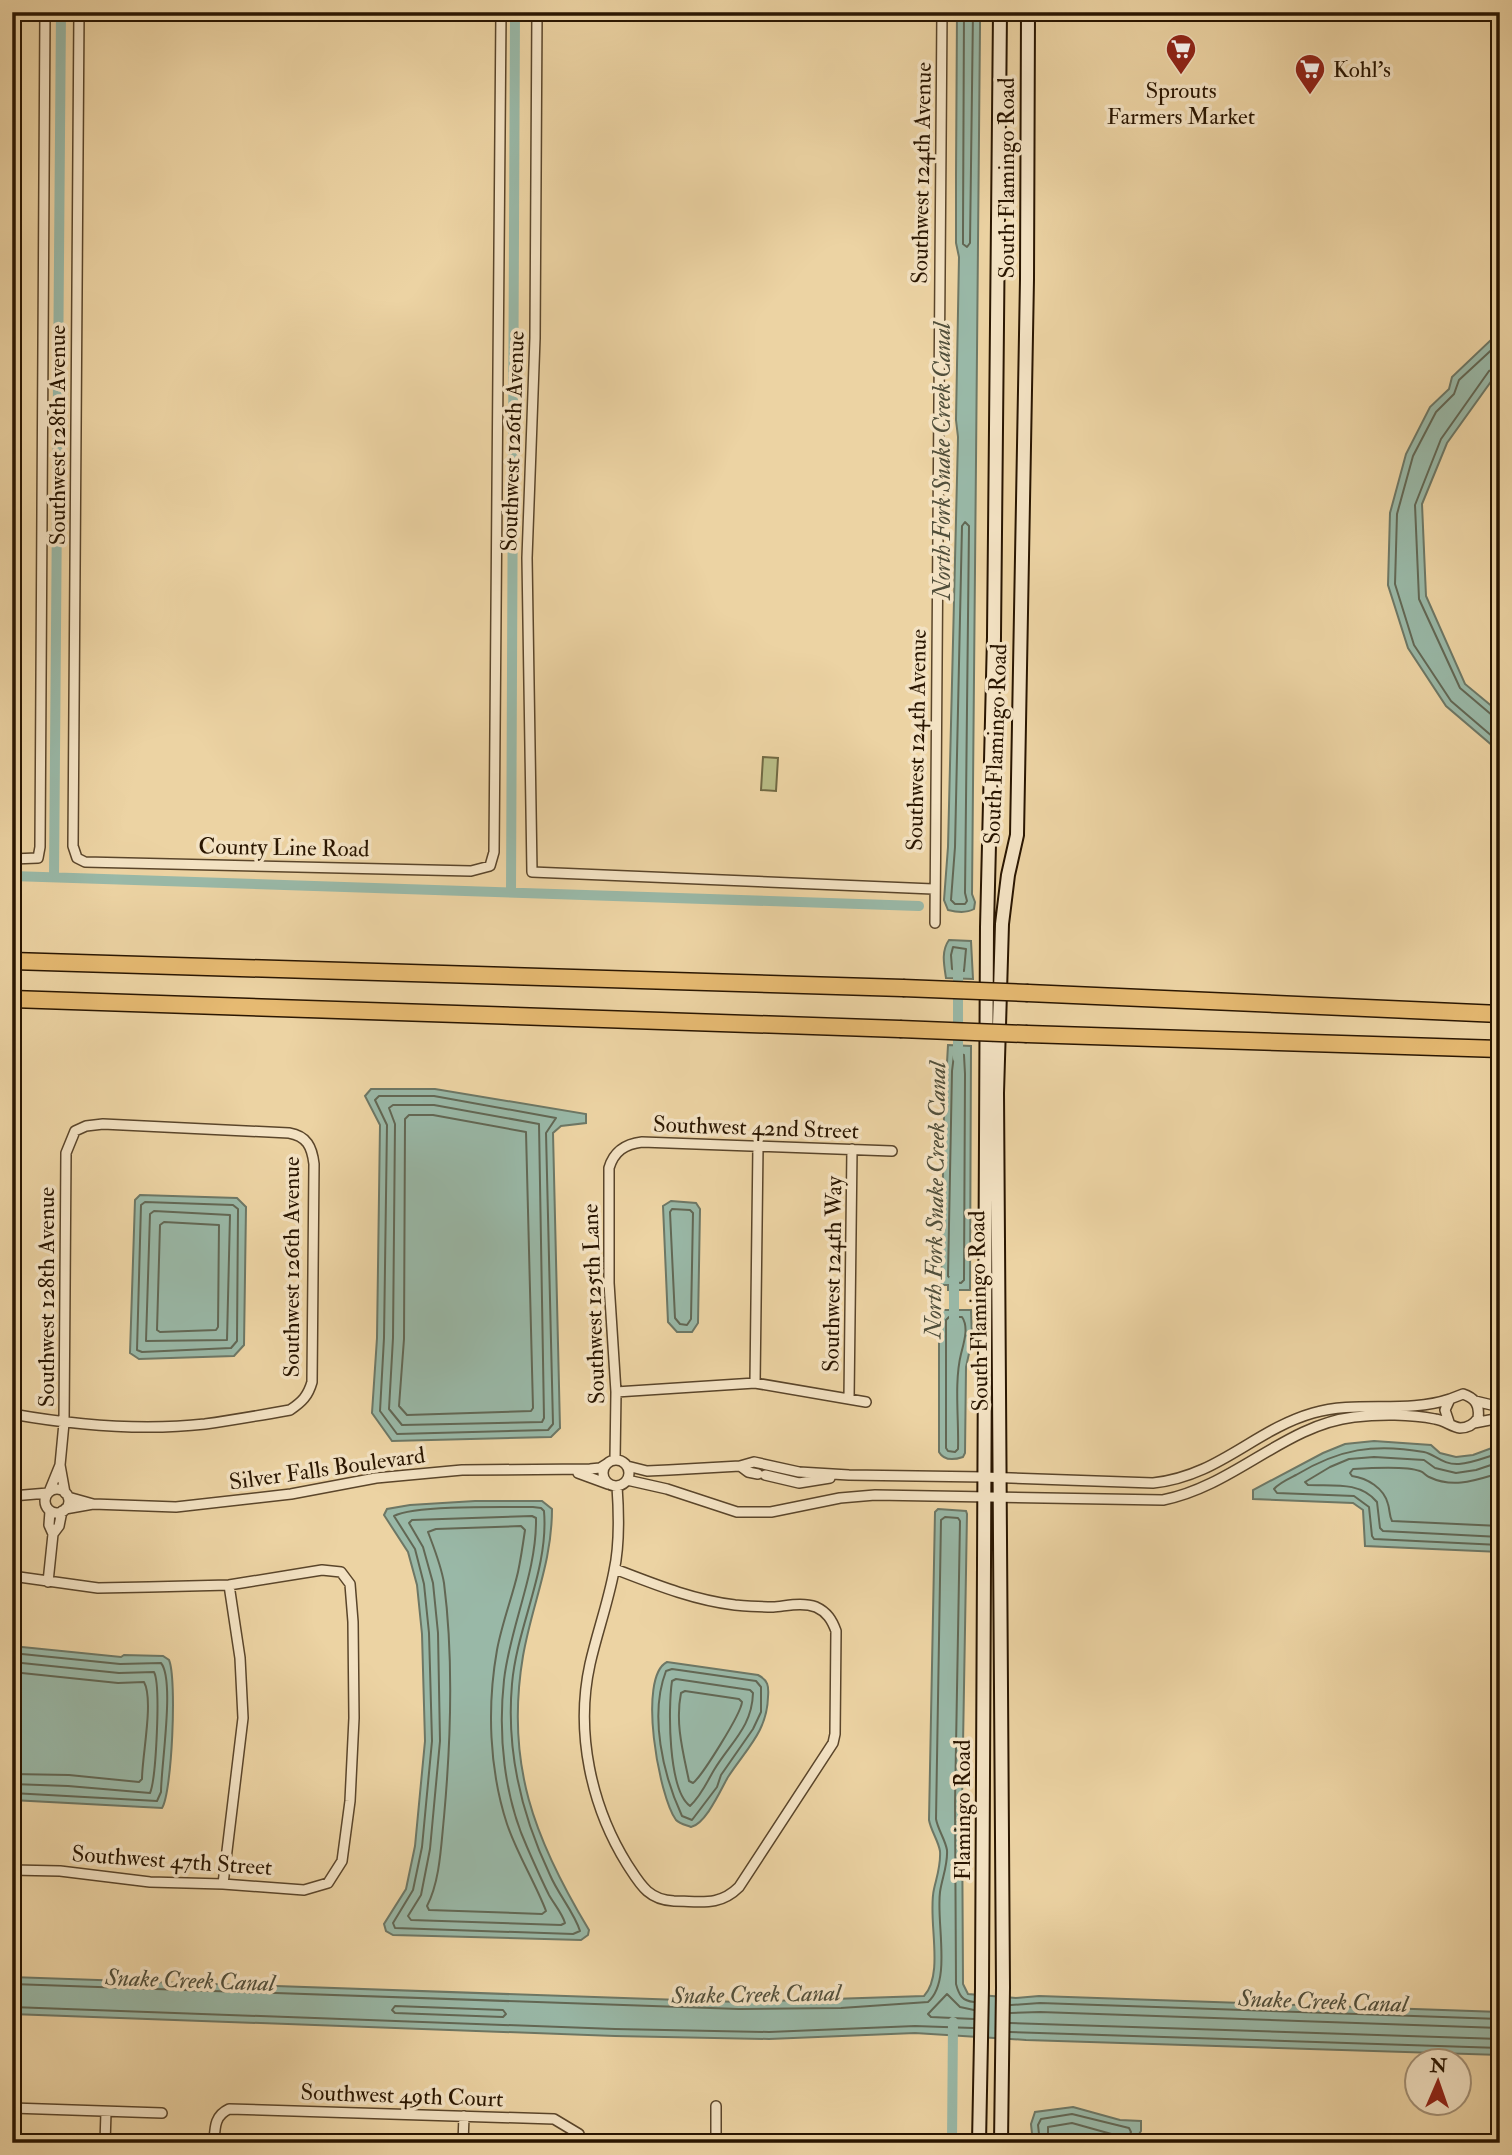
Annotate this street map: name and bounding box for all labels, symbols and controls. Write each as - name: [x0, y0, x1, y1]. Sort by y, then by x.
- supermarket icon: Sprouts Farmers Market: [1164, 32, 1198, 76]
- supermarket icon: Kohl's: [1293, 52, 1327, 96]
- place label: Kohl's: [1333, 55, 1391, 84]
- street label: Southwest 124th Avenue: [905, 61, 938, 284]
- place label: Sprouts Farmers Market: [1107, 76, 1255, 131]
- street label: South Flamingo Road: [992, 78, 1021, 278]
- water label: North Fork Snake Creek Canal: [927, 320, 958, 601]
- street label: Southwest 128th Avenue: [43, 324, 72, 545]
- street label: Southwest 126th Avenue: [494, 330, 531, 552]
- street label: Southwest 124th Avenue: [900, 628, 933, 851]
- street label: South Flamingo Road: [978, 643, 1013, 845]
- street label: County Line Road: [198, 832, 370, 863]
- water label: North Fork Snake Creek Canal: [918, 1059, 953, 1341]
- street label: Southwest 42nd Street: [652, 1109, 860, 1146]
- street label: Southwest 126th Avenue: [277, 1156, 306, 1378]
- street label: Southwest 124th Way: [816, 1175, 849, 1372]
- street label: Southwest 128th Avenue: [32, 1186, 61, 1407]
- street label: Southwest 125th Lane: [575, 1203, 611, 1405]
- street label: South Flamingo Road: [962, 1210, 995, 1412]
- street label: Silver Falls Boulevard: [227, 1440, 427, 1497]
- street label: Flamingo Road: [948, 1740, 977, 1880]
- street label: Southwest 47th Street: [71, 1839, 273, 1882]
- water label: Snake Creek Canal: [104, 1962, 277, 1999]
- water label: Snake Creek Canal: [670, 1977, 843, 2011]
- water label: Snake Creek Canal: [1237, 1983, 1410, 2020]
- north arrow: [1404, 2046, 1474, 2116]
- text: N: [1429, 2054, 1448, 2078]
- street label: Southwest 49th Court: [300, 2077, 504, 2114]

